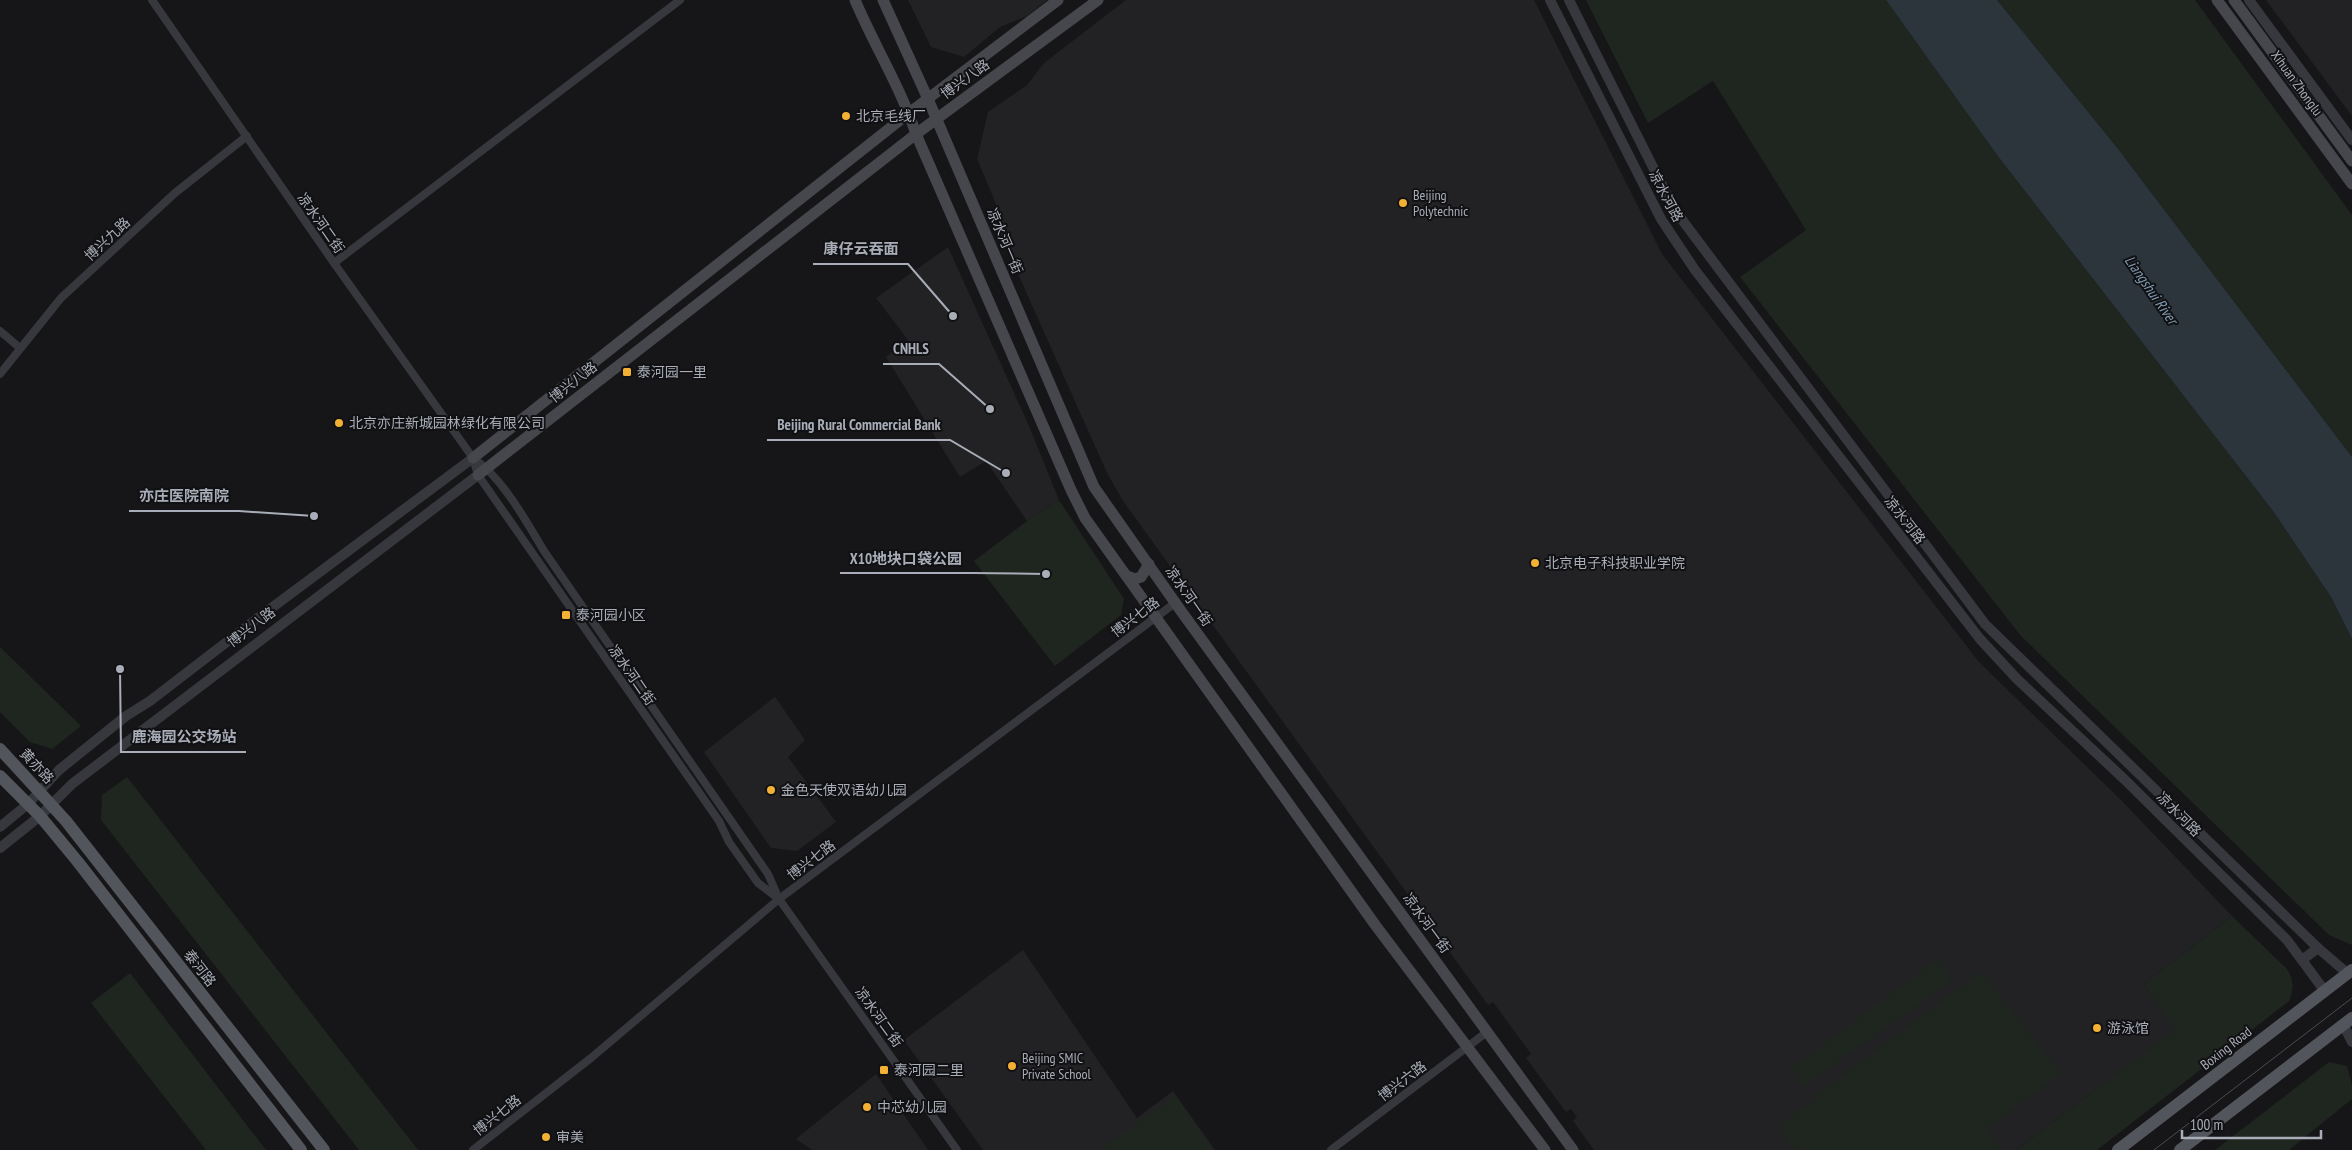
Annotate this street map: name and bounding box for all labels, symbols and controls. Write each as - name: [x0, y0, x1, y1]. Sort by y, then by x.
- street label: Xihuan Zhonglu: [2267, 47, 2327, 119]
- street label: 博兴八路: [937, 55, 993, 103]
- place label: 北京毛线厂: [856, 107, 926, 125]
- marker: 北京毛线厂: [840, 110, 852, 122]
- street label: 凉水河路: [1645, 167, 1687, 225]
- place label: Beijing Polytechnic: [1413, 186, 1468, 220]
- street label: 凉水河二街: [294, 189, 348, 257]
- marker: Beijing Polytechnic: [1397, 197, 1409, 209]
- street label: 凉水河一街: [983, 205, 1027, 277]
- street label: 博兴九路: [80, 213, 134, 265]
- callout: 康仔云吞面: [813, 234, 908, 264]
- text: 康仔云吞面: [823, 239, 899, 258]
- water label: Liangshui River: [2121, 252, 2183, 329]
- callout: CNHLS: [883, 334, 939, 364]
- text: CNHLS: [893, 339, 929, 358]
- street label: 博兴八路: [545, 358, 601, 406]
- place label: 泰河园一里: [637, 363, 707, 381]
- marker: 泰河园一里: [621, 366, 633, 378]
- callout: Beijing Rural Commercial Bank: [767, 410, 950, 440]
- place label: 北京亦庄新城园林绿化有限公司: [349, 414, 545, 432]
- text: Beijing Rural Commercial Bank: [777, 415, 942, 434]
- marker: 北京亦庄新城园林绿化有限公司: [333, 417, 345, 429]
- callout: 亦庄医院南院: [129, 481, 239, 511]
- text: 亦庄医院南院: [139, 486, 229, 505]
- street label: 凉水河路: [1881, 492, 1929, 548]
- callout: X10地块口袋公园: [840, 543, 972, 573]
- text: X10地块口袋公园: [850, 549, 962, 568]
- place label: 北京电子科技职业学院: [1545, 554, 1685, 572]
- marker: 北京电子科技职业学院: [1529, 557, 1541, 569]
- street label: 凉水河一街: [1162, 562, 1216, 630]
- street label: 博兴七路: [1107, 593, 1163, 641]
- street label: 博兴八路: [223, 603, 279, 651]
- place label: 泰河园小区: [576, 606, 646, 624]
- marker: 泰河园小区: [560, 609, 572, 621]
- street label: 凉水河二街: [605, 641, 659, 709]
- callout: 鹿海园公交场站: [121, 722, 246, 752]
- text: 鹿海园公交场站: [131, 727, 237, 746]
- street label: 黄亦路: [16, 745, 58, 787]
- place label: 金色天使双语幼儿园: [781, 781, 907, 799]
- marker: 金色天使双语幼儿园: [765, 784, 777, 796]
- street label: 凉水河路: [2153, 788, 2205, 840]
- street label: 博兴七路: [783, 836, 839, 884]
- street label: 凉水河一街: [1399, 889, 1455, 957]
- street label: 泰河路: [180, 946, 220, 990]
- street label: 凉水河二街: [851, 983, 907, 1051]
- place label: 游泳馆: [2107, 1019, 2149, 1037]
- marker: 游泳馆: [2091, 1022, 2103, 1034]
- street label: Boxing Road: [2197, 1022, 2255, 1074]
- place label: Beijing SMIC Private School: [1022, 1049, 1092, 1083]
- street label: 博兴六路: [1374, 1057, 1430, 1105]
- marker: Beijing SMIC Private School: [1006, 1060, 1018, 1072]
- place label: 泰河园二里: [894, 1061, 964, 1079]
- marker: 泰河园二里: [878, 1064, 890, 1076]
- street label: 博兴七路: [469, 1091, 525, 1139]
- place label: 中芯幼儿园: [877, 1098, 947, 1116]
- marker: 中芯幼儿园: [861, 1101, 873, 1113]
- scale bar: [2182, 1108, 2321, 1140]
- text: 100 m: [2190, 1115, 2223, 1134]
- place label: 审美: [556, 1128, 584, 1146]
- marker: 审美: [540, 1131, 552, 1143]

